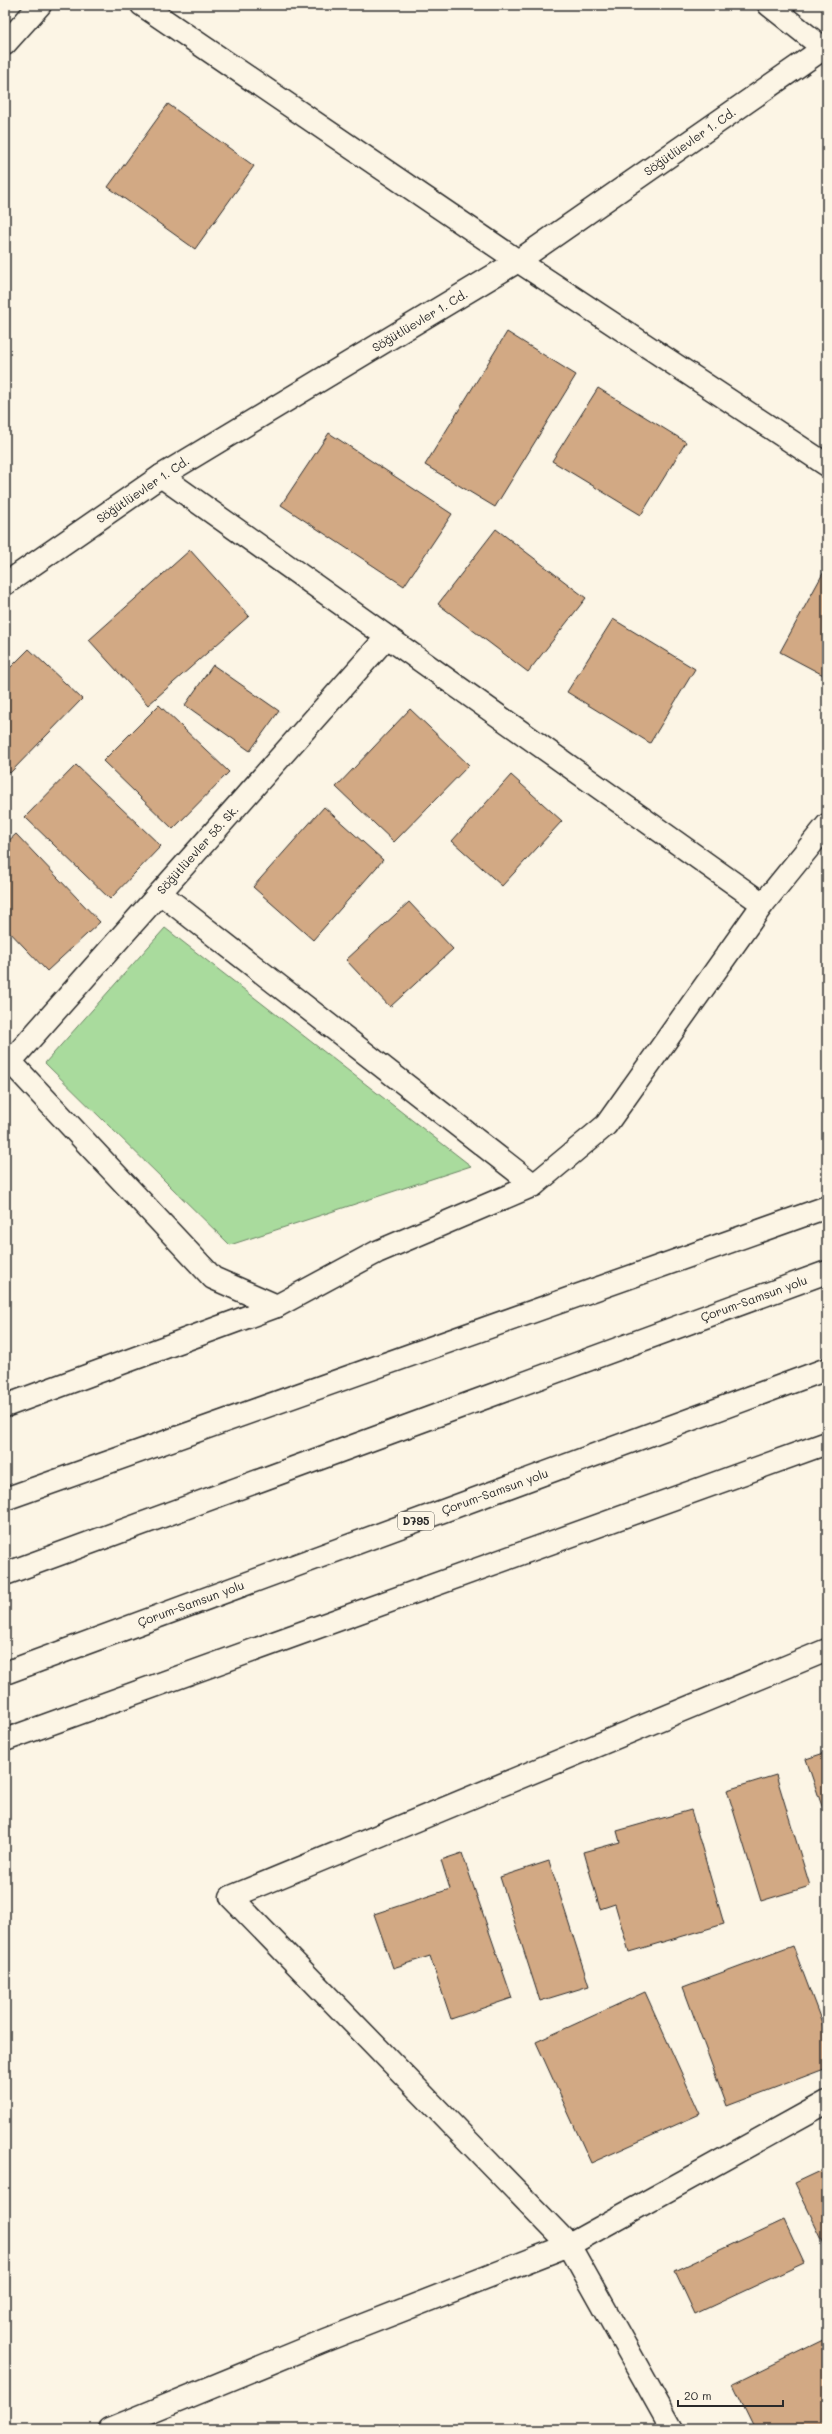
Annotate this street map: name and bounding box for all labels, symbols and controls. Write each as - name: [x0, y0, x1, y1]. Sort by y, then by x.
- street label: Söğütlüevler 1. Cd.: [640, 103, 739, 179]
- street label: Söğütlüevler 1. Cd.: [369, 285, 470, 355]
- street label: Söğütlüevler 1. Cd.: [93, 452, 192, 526]
- street label: Söğütlüevler 58. Sk.: [153, 801, 242, 897]
- street label: Çorum-Samsun yolu: [698, 1271, 809, 1325]
- street label: Çorum-Samsun yolu: [439, 1464, 550, 1518]
- road number: D795: [398, 1512, 434, 1530]
- street label: Çorum-Samsun yolu: [135, 1576, 246, 1630]
- scale bar: [678, 2382, 783, 2408]
- text: 20 m: [684, 2387, 712, 2403]

